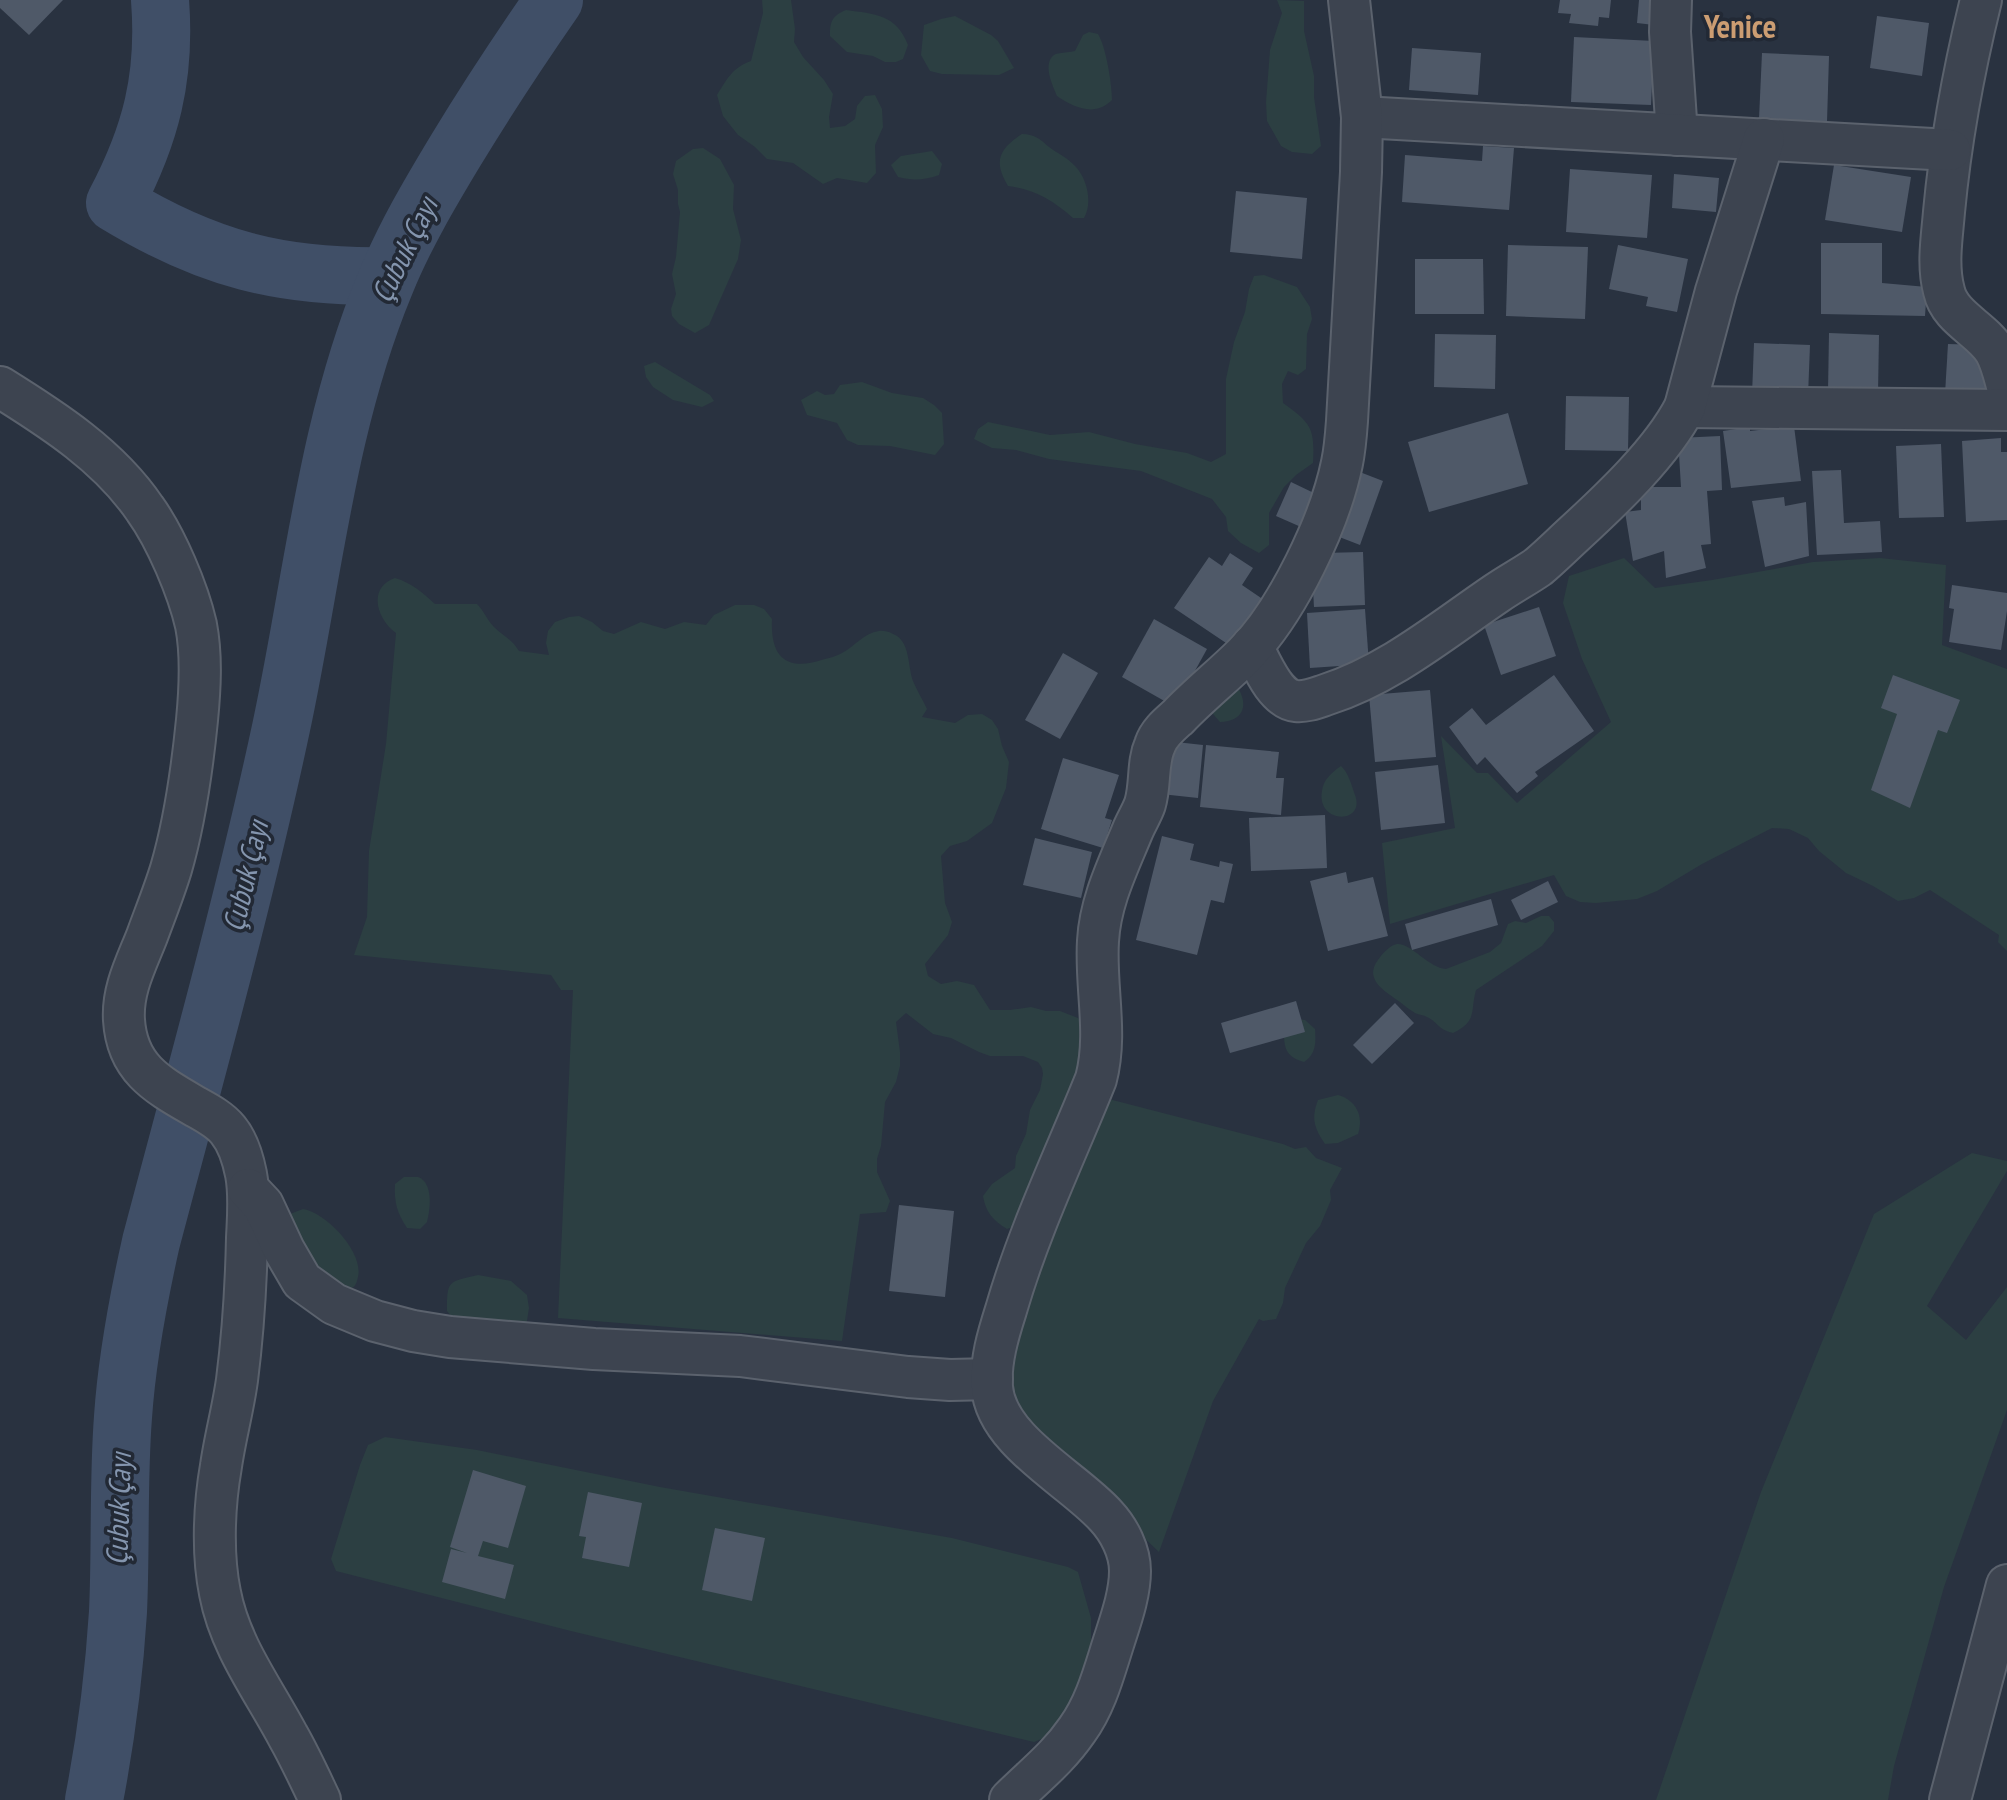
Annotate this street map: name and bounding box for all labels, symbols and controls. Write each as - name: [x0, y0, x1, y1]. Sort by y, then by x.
- district label: Yenice: [1703, 5, 1776, 47]
- water label: Çubuk Çayı: [361, 188, 447, 309]
- water label: Çubuk Çayı: [213, 814, 277, 935]
- water label: Çubuk Çayı: [96, 1449, 139, 1566]

